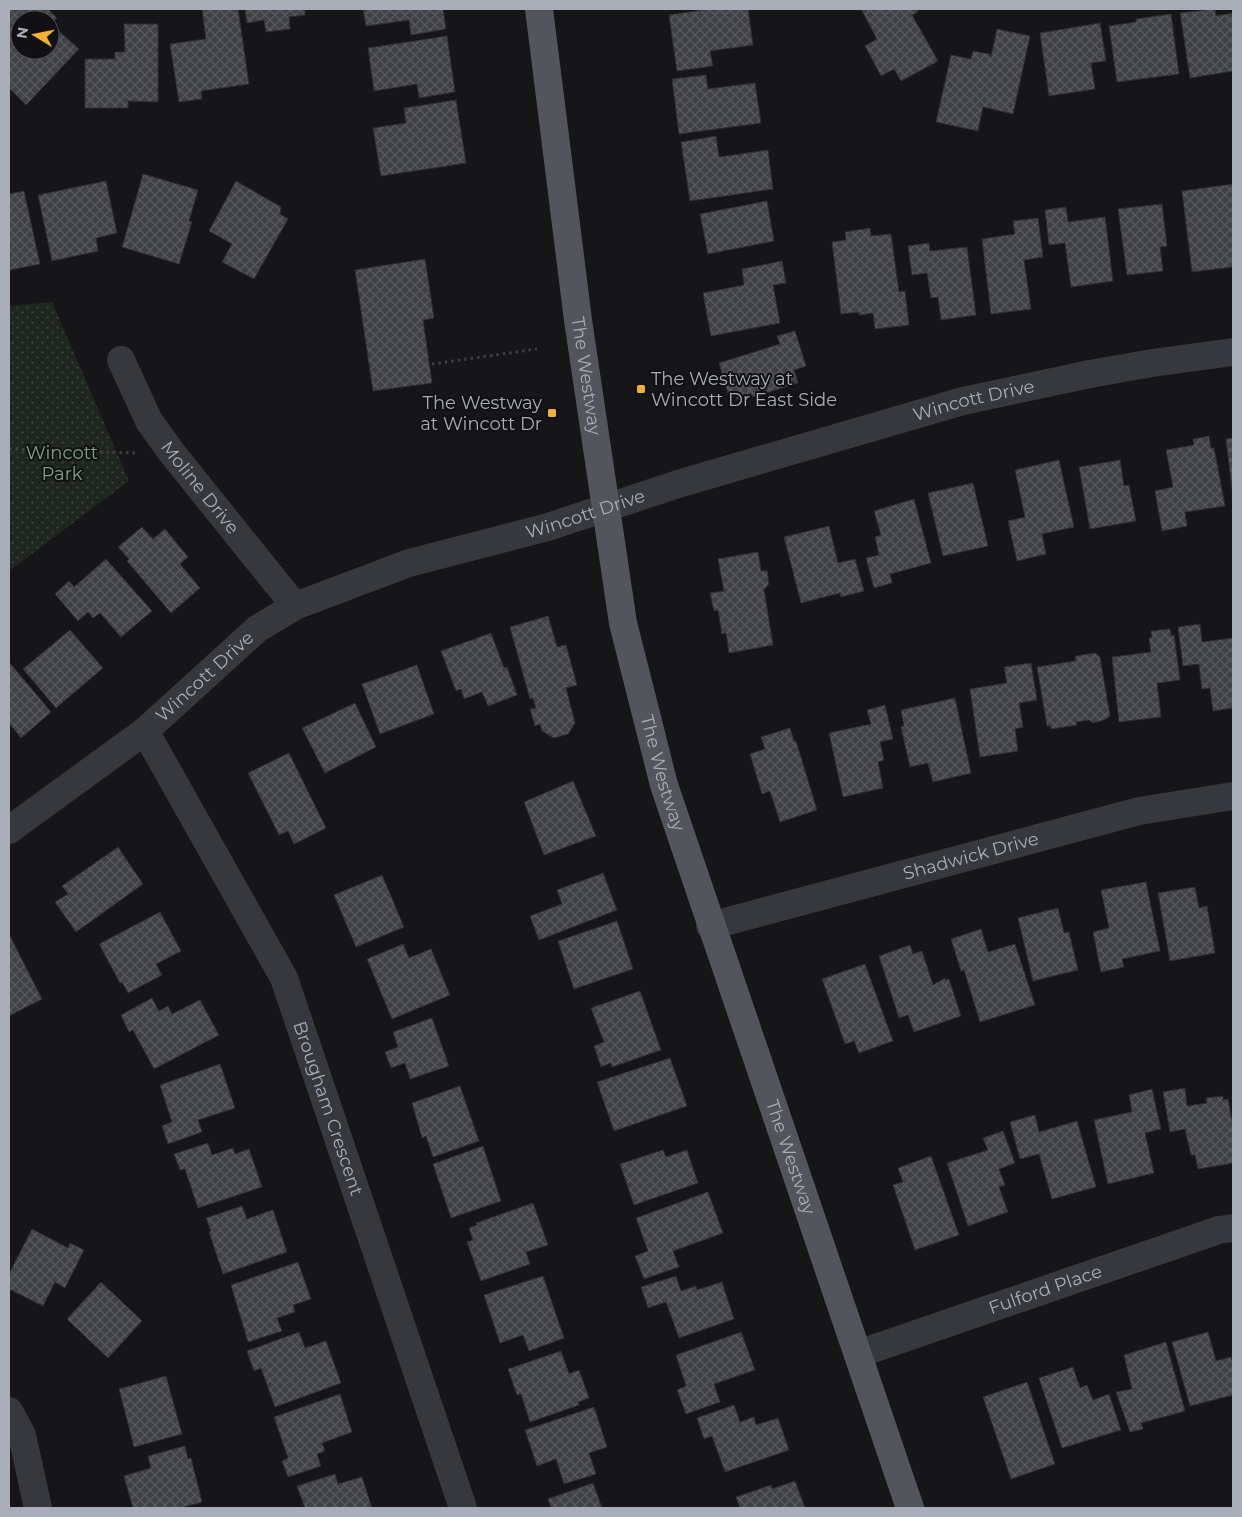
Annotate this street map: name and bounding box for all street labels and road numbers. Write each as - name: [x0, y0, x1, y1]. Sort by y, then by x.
- street label: The Westway: [567, 315, 606, 437]
- street label: Wincott Drive: [911, 375, 1037, 426]
- street label: Moline Drive: [156, 437, 244, 539]
- street label: Wincott Drive: [523, 485, 648, 543]
- street label: Wincott Drive: [151, 627, 258, 727]
- street label: The Westway: [636, 713, 690, 834]
- street label: Shadwick Drive: [901, 827, 1041, 885]
- street label: Brougham Crescent: [288, 1018, 368, 1198]
- street label: The Westway: [761, 1097, 820, 1217]
- street label: Fulford Place: [986, 1260, 1105, 1319]

